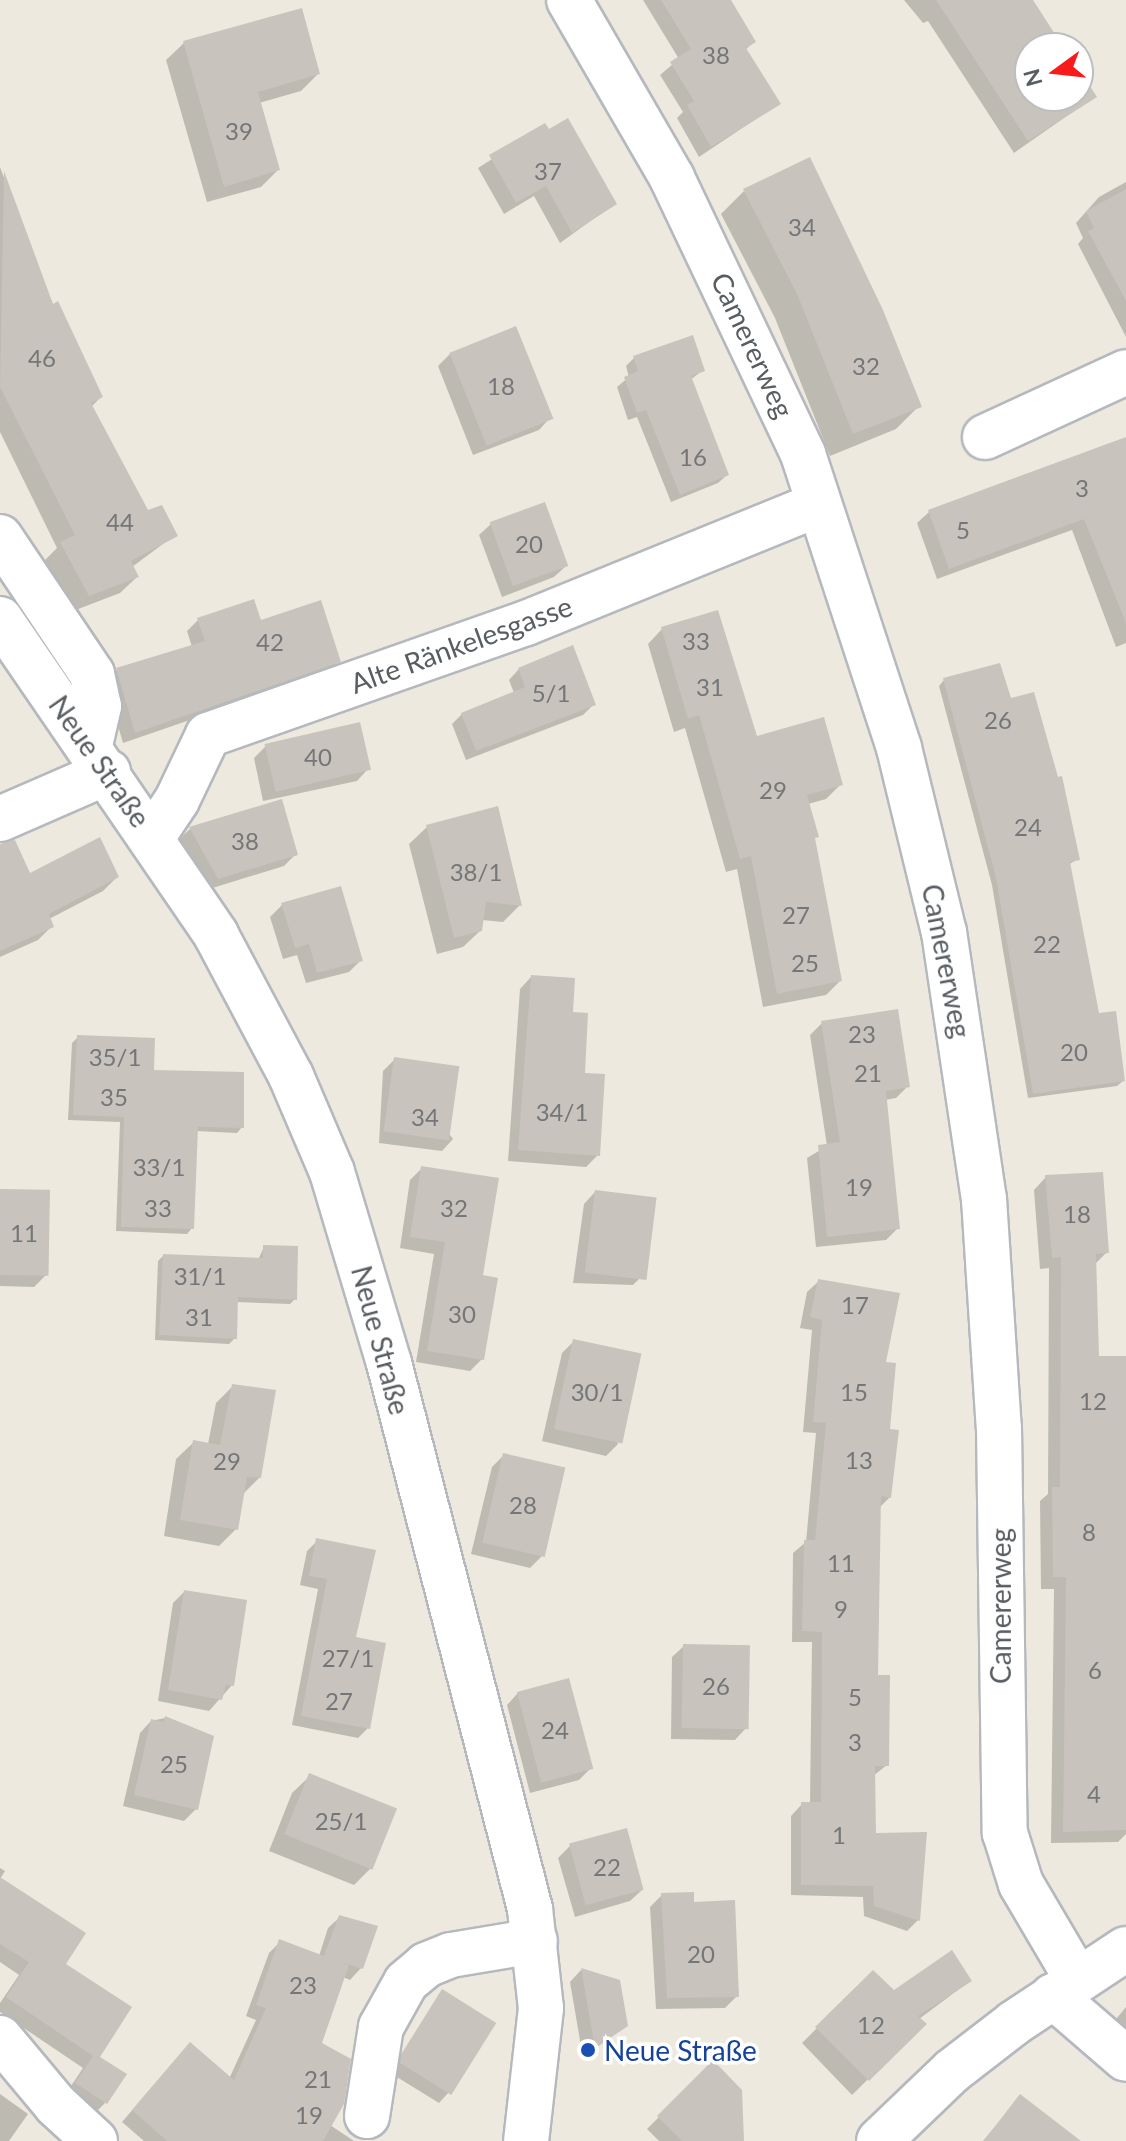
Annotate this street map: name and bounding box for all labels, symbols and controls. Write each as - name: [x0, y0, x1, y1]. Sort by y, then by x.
- north arrow: [1014, 32, 1094, 112]
- house number: 38: [702, 41, 730, 69]
- text: N: [1017, 66, 1048, 90]
- house number: 39: [225, 117, 253, 145]
- house number: 37: [534, 157, 562, 185]
- house number: 34: [788, 213, 816, 241]
- street label: Camererweg: [705, 267, 801, 423]
- house number: 46: [28, 344, 56, 372]
- house number: 32: [852, 352, 880, 380]
- house number: 18: [487, 372, 515, 400]
- house number: 16: [679, 443, 707, 471]
- house number: 3: [1075, 474, 1089, 502]
- house number: 44: [106, 508, 134, 536]
- house number: 5: [956, 516, 970, 544]
- house number: 20: [515, 530, 543, 558]
- street label: Alte Ränkelesgasse: [346, 588, 576, 700]
- house number: 33: [682, 627, 710, 655]
- house number: 42: [256, 628, 284, 656]
- house number: 31: [696, 673, 724, 701]
- house number: 5/1: [532, 679, 570, 707]
- street label: Neue Straße: [42, 689, 158, 833]
- house number: 26: [984, 706, 1012, 734]
- house number: 40: [304, 743, 332, 771]
- house number: 29: [759, 776, 787, 804]
- house number: 24: [1014, 813, 1042, 841]
- house number: 38: [231, 827, 259, 855]
- house number: 38/1: [450, 858, 502, 886]
- street label: Camererweg: [916, 881, 978, 1041]
- house number: 27: [782, 901, 810, 929]
- house number: 22: [1033, 930, 1061, 958]
- house number: 25: [791, 949, 819, 977]
- house number: 23: [848, 1020, 876, 1048]
- house number: 20: [1060, 1038, 1088, 1066]
- house number: 35/1: [89, 1043, 141, 1071]
- house number: 21: [854, 1059, 882, 1087]
- house number: 35: [100, 1083, 128, 1111]
- house number: 34/1: [536, 1098, 588, 1126]
- house number: 34: [411, 1103, 439, 1131]
- house number: 33/1: [133, 1153, 185, 1181]
- house number: 19: [845, 1173, 873, 1201]
- house number: 33: [144, 1194, 172, 1222]
- house number: 32: [440, 1194, 468, 1222]
- house number: 18: [1063, 1200, 1091, 1228]
- house number: 11: [10, 1219, 38, 1247]
- house number: 31/1: [174, 1262, 226, 1290]
- street label: Neue Straße: [345, 1262, 417, 1418]
- house number: 17: [841, 1291, 869, 1319]
- house number: 30: [448, 1300, 476, 1328]
- house number: 31: [185, 1303, 213, 1331]
- house number: 30/1: [571, 1378, 623, 1406]
- house number: 15: [840, 1378, 868, 1406]
- house number: 12: [1079, 1387, 1107, 1415]
- house number: 13: [845, 1446, 873, 1474]
- house number: 29: [213, 1447, 241, 1475]
- house number: 28: [509, 1491, 537, 1519]
- house number: 8: [1082, 1518, 1096, 1546]
- street label: Camererweg: [983, 1528, 1017, 1684]
- house number: 11: [827, 1549, 855, 1577]
- house number: 9: [834, 1595, 848, 1623]
- house number: 27/1: [322, 1644, 374, 1672]
- house number: 6: [1088, 1656, 1102, 1684]
- house number: 26: [702, 1672, 730, 1700]
- house number: 5: [848, 1683, 862, 1711]
- house number: 27: [325, 1687, 353, 1715]
- house number: 24: [541, 1716, 569, 1744]
- house number: 3: [848, 1728, 862, 1756]
- house number: 25: [160, 1750, 188, 1778]
- house number: 4: [1087, 1780, 1101, 1808]
- house number: 25/1: [315, 1807, 367, 1835]
- house number: 1: [832, 1821, 846, 1849]
- house number: 22: [593, 1853, 621, 1881]
- house number: 20: [687, 1940, 715, 1968]
- house number: 23: [289, 1971, 317, 1999]
- house number: 12: [857, 2011, 885, 2039]
- place label: Neue Straße: [604, 2033, 757, 2067]
- marker: Neue Straße: [579, 2041, 597, 2059]
- house number: 21: [304, 2065, 332, 2093]
- house number: 19: [295, 2101, 323, 2129]

